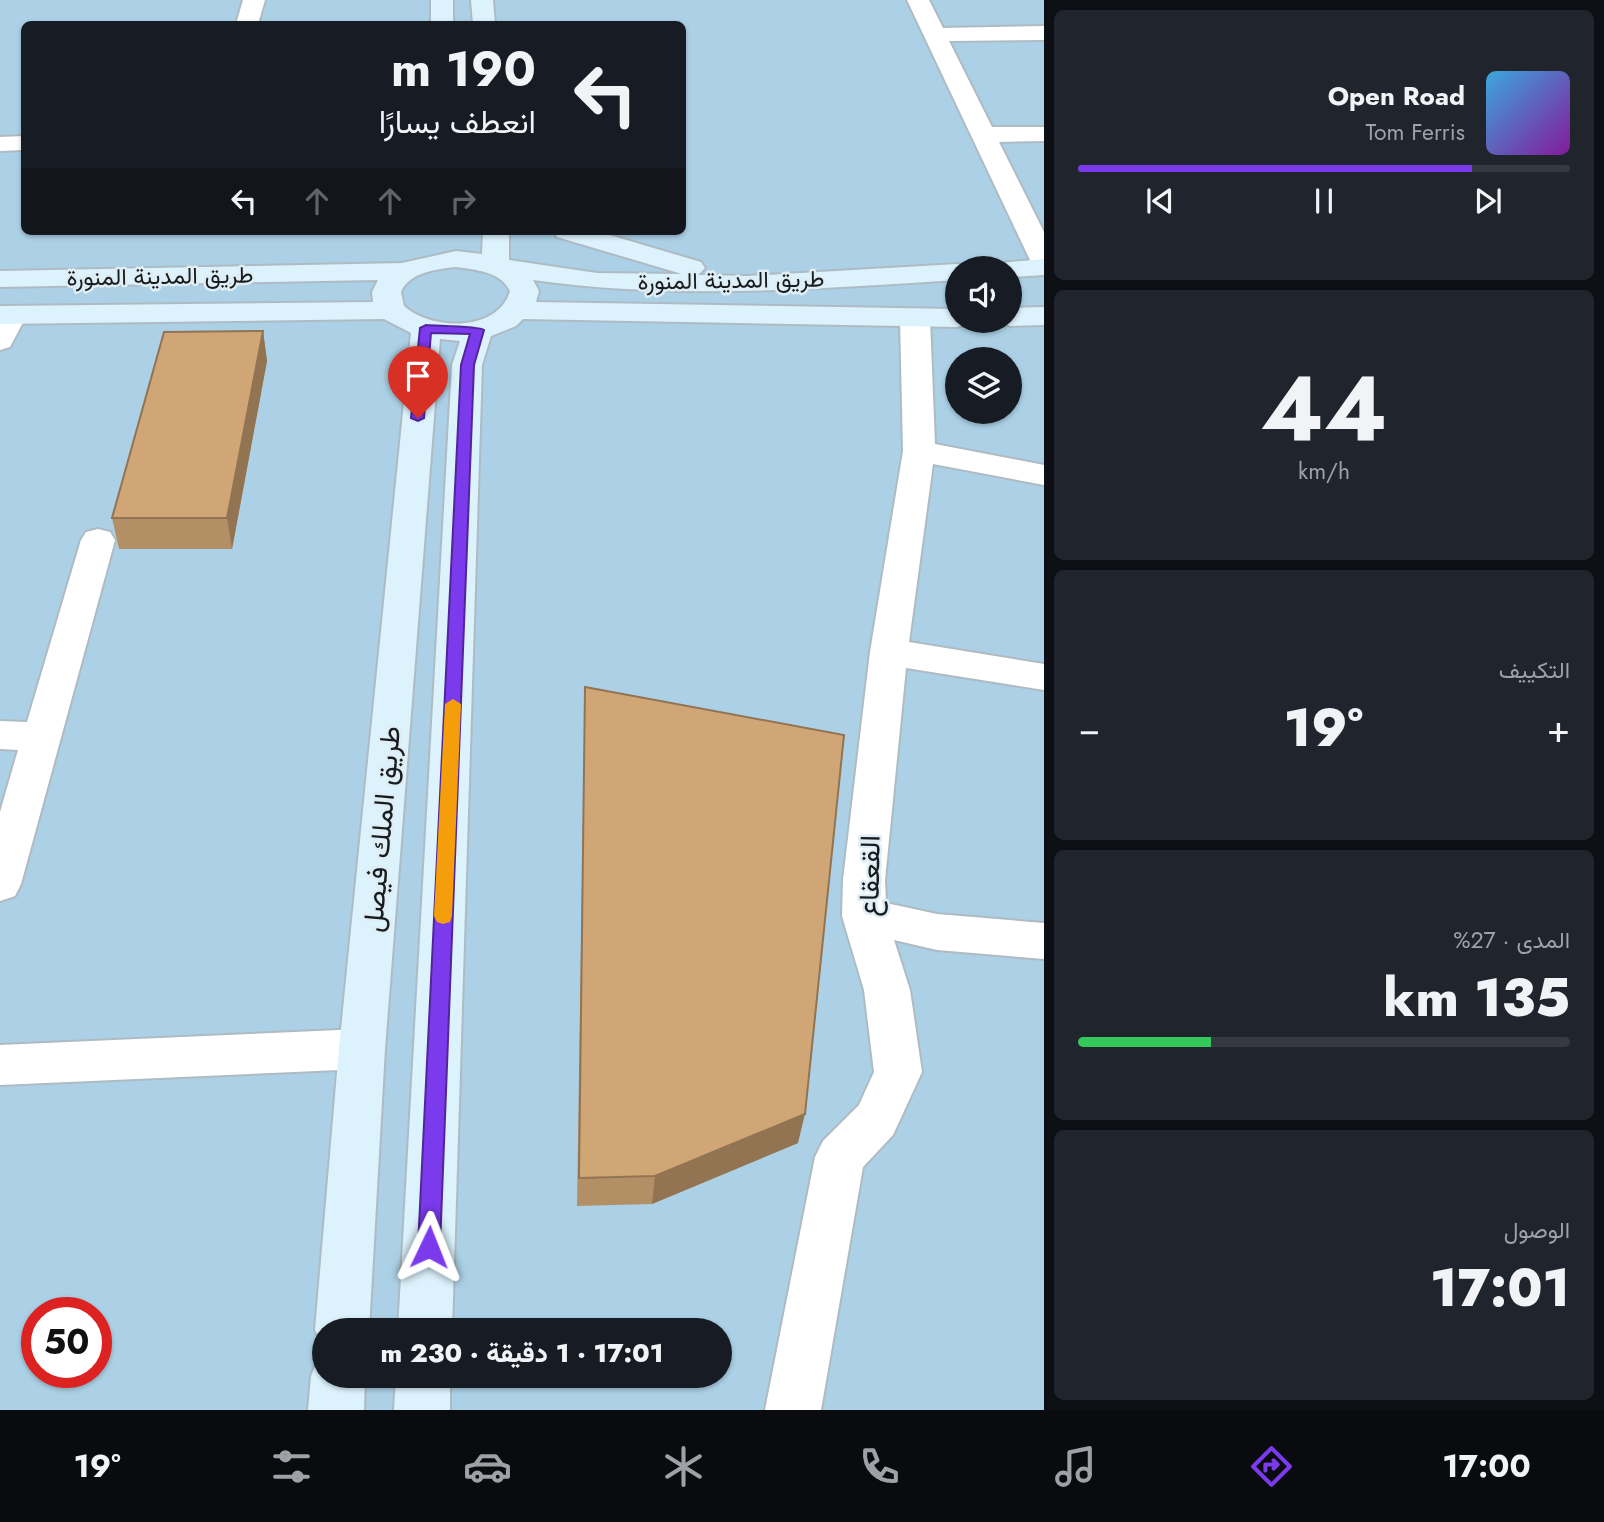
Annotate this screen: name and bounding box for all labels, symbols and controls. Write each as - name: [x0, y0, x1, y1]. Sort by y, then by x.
- text: 190 m: [391, 34, 536, 104]
- icon: left: [560, 49, 651, 140]
- text: Open Road: [1328, 77, 1465, 115]
- text: انعطف يسارًا: [379, 99, 536, 145]
- text: Tom Ferris: [1366, 115, 1465, 149]
- icon: left: [225, 182, 263, 220]
- icon: ahead: [298, 182, 336, 220]
- icon: ahead: [371, 182, 409, 220]
- icon: right: [444, 182, 482, 220]
- icon: previous: [1141, 182, 1179, 220]
- icon: pause: [1305, 182, 1343, 220]
- icon: next: [1469, 182, 1507, 220]
- map controls: [945, 256, 1022, 424]
- button: sound: [945, 256, 1022, 333]
- street label: طريق المدينة المنورة: [66, 257, 254, 295]
- street label: طريق المدينة المنورة: [637, 261, 825, 299]
- text: 44: [1260, 343, 1388, 474]
- pin: [388, 346, 448, 418]
- button: layers: [945, 347, 1022, 424]
- icon: arrive: [399, 357, 437, 395]
- text: km/h: [1298, 454, 1350, 488]
- text: التكييف: [1499, 653, 1570, 687]
- text: 19°: [1284, 690, 1363, 766]
- text: −: [1078, 701, 1100, 756]
- text: +: [1547, 701, 1570, 756]
- street label: طريق الملك فيصل: [352, 724, 411, 934]
- street label: القعقاع: [848, 835, 891, 917]
- text: المدى · 27%: [1453, 923, 1570, 957]
- text: 135 km: [1383, 960, 1570, 1036]
- position arrow: [392, 1210, 466, 1284]
- text: الوصول: [1504, 1213, 1570, 1247]
- text: 17:01: [1430, 1250, 1570, 1326]
- speed limit sign: 50: [21, 1297, 112, 1388]
- text: 17:01 · 1 دقيقة · 230 m: [381, 1334, 663, 1372]
- icon: filters: [267, 1442, 316, 1491]
- icon: car: [463, 1442, 512, 1491]
- icon: climate: [659, 1442, 708, 1491]
- icon: phone: [855, 1442, 904, 1491]
- icon: music: [1051, 1442, 1100, 1491]
- icon: directions: [1247, 1442, 1296, 1491]
- text: 19°: [73, 1443, 121, 1489]
- text: 17:00: [1442, 1443, 1531, 1489]

